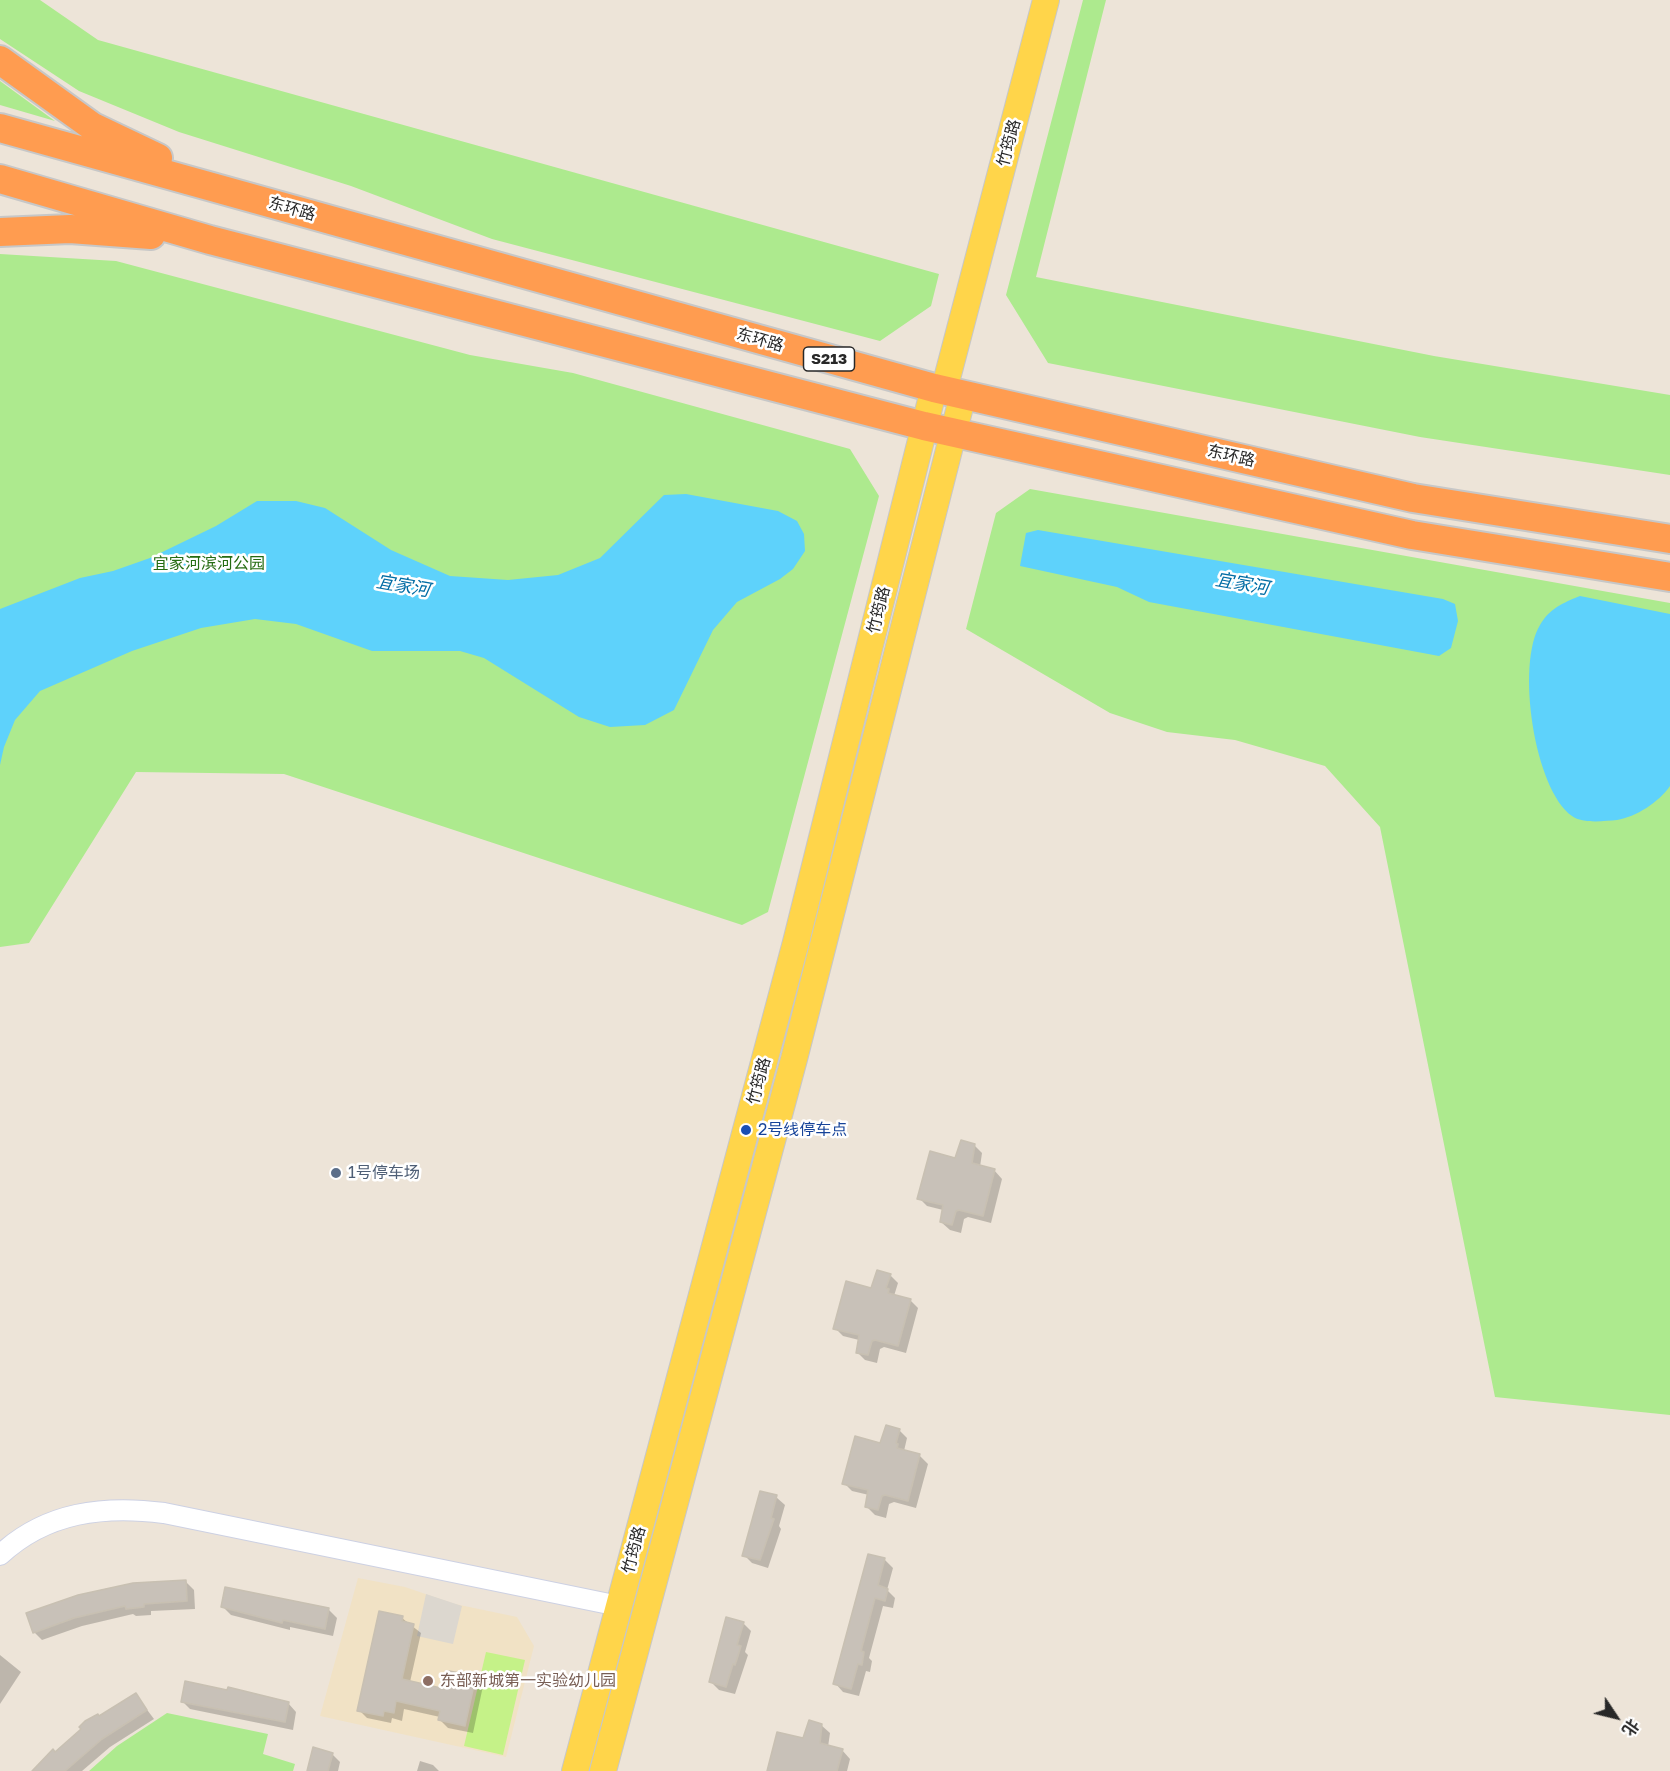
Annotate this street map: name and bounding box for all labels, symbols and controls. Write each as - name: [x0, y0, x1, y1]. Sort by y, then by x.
- street label: 竹筠路: [994, 117, 1024, 169]
- street label: 东环路: [266, 193, 318, 225]
- street label: 东环路: [734, 324, 786, 356]
- road number: S213: [804, 347, 854, 371]
- street label: 东环路: [1205, 441, 1257, 471]
- park label: 宜家河滨河公园: [153, 554, 265, 574]
- water label: 宜家河: [1214, 569, 1270, 599]
- water label: 宜家河: [375, 571, 431, 601]
- street label: 竹筠路: [864, 584, 894, 636]
- street label: 竹筠路: [744, 1055, 774, 1107]
- place label: 2号线停车点: [758, 1120, 847, 1140]
- marker: 2号线停车点: [739, 1123, 753, 1137]
- place label: 1号停车场: [348, 1163, 420, 1183]
- marker: 1号停车场: [329, 1166, 343, 1180]
- street label: 竹筠路: [619, 1524, 649, 1576]
- place label: 东部新城第一实验幼儿园: [440, 1671, 616, 1691]
- marker: 东部新城第一实验幼儿园: [421, 1674, 435, 1688]
- north arrow: [1586, 1687, 1646, 1747]
- text: 北: [1618, 1715, 1644, 1740]

